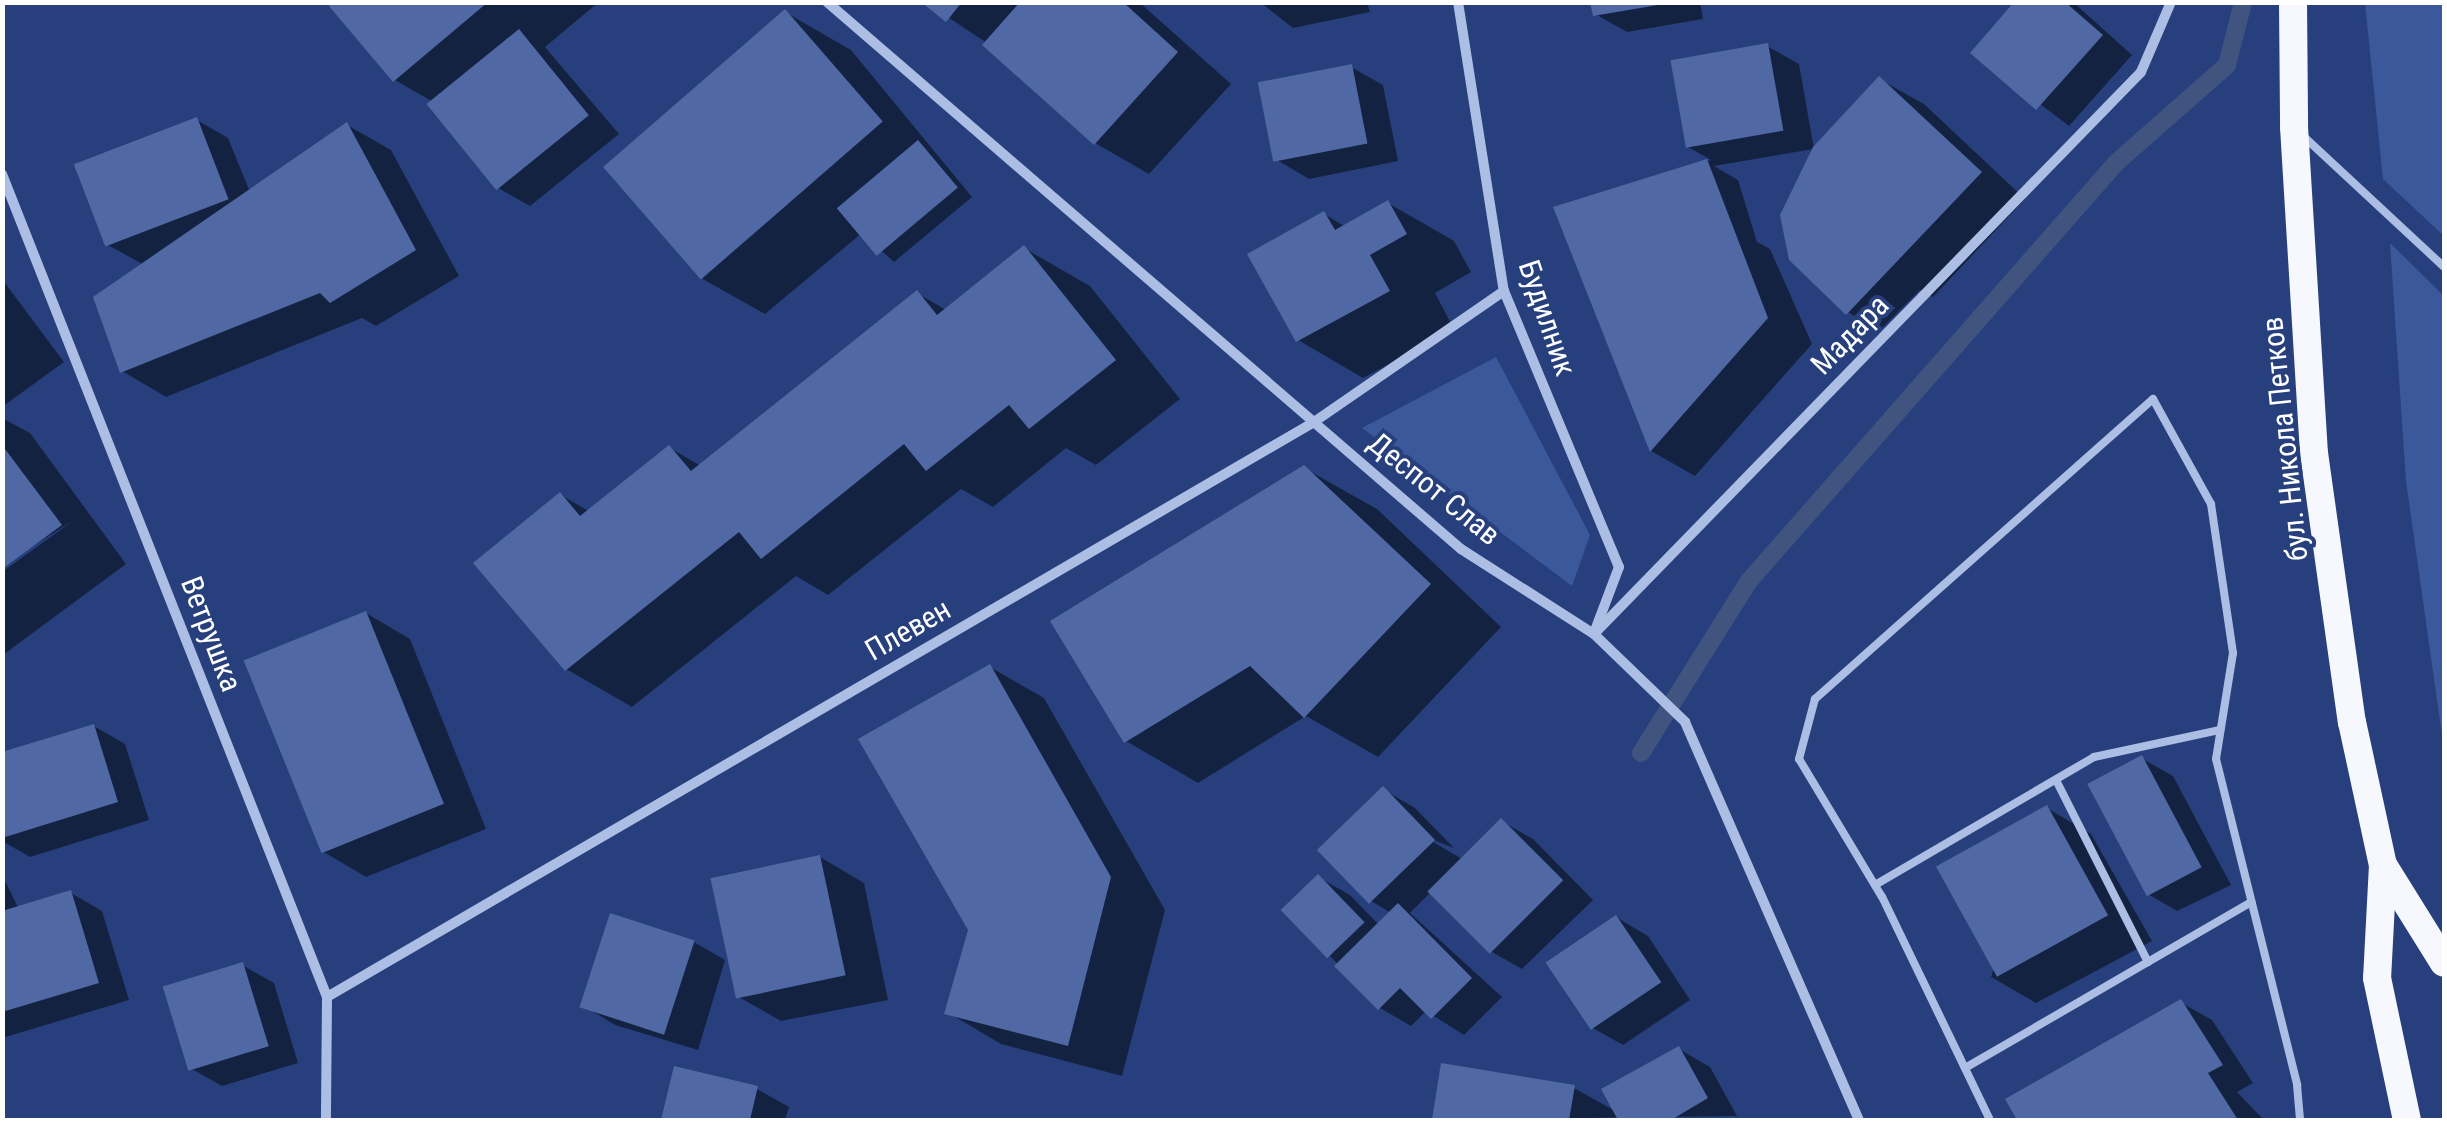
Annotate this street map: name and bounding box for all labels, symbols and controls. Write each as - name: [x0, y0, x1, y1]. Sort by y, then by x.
- street label: Будилник: [1510, 256, 1584, 380]
- street label: Мадара: [1803, 288, 1897, 382]
- street label: бул. Никола Петков: [2254, 315, 2316, 563]
- street label: Деспот Слав: [1361, 425, 1507, 553]
- street label: Ветрушка: [173, 572, 249, 696]
- street label: Плевен: [859, 591, 957, 669]

